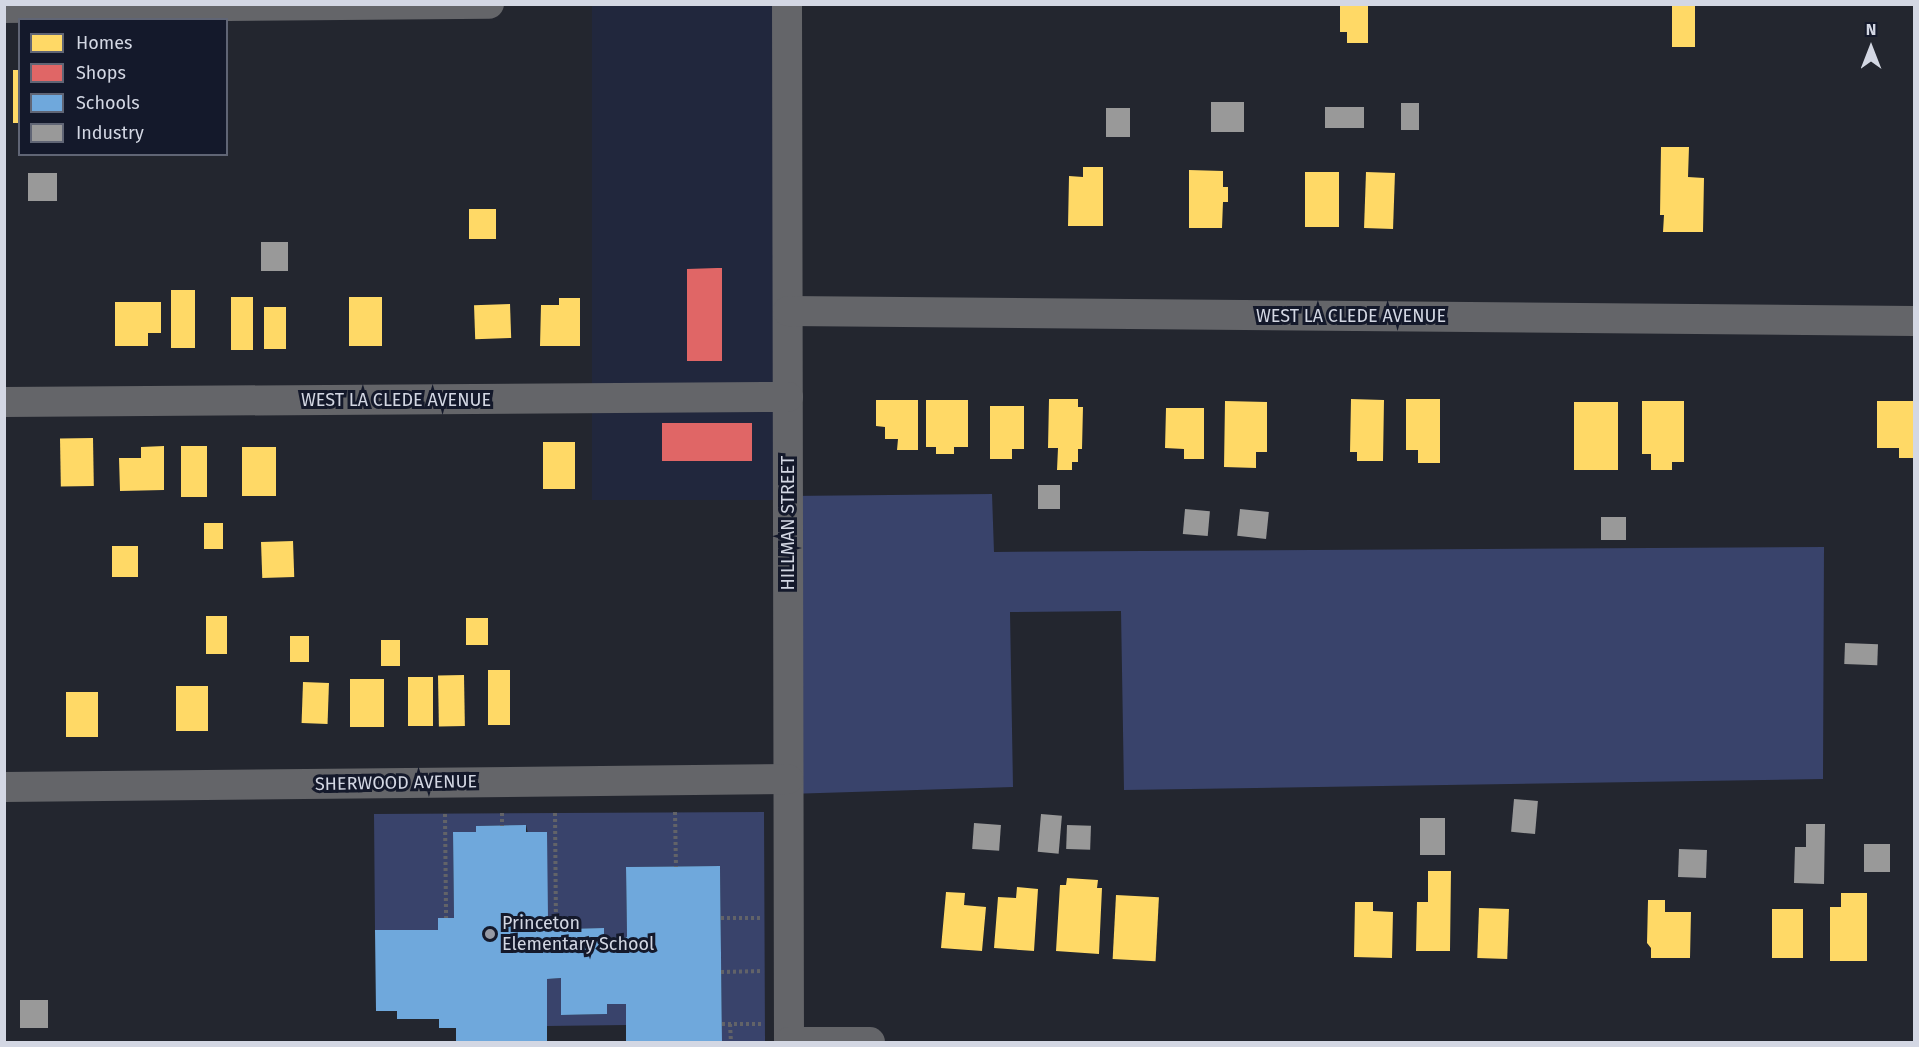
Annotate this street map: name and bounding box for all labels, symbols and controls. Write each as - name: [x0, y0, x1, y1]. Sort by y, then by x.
- legend: [18, 18, 228, 156]
- north arrow: [1841, 18, 1901, 78]
- text: N: [1866, 20, 1876, 39]
- text: Homes: [76, 32, 132, 54]
- text: Shops: [76, 62, 126, 84]
- text: Schools: [76, 92, 140, 114]
- text: Industry: [76, 122, 144, 144]
- street label: WEST LA CLEDE AVENUE: [1256, 305, 1446, 327]
- street label: WEST LA CLEDE AVENUE: [301, 389, 491, 411]
- street label: HILLMAN STREET: [777, 456, 799, 590]
- street label: SHERWOOD AVENUE: [315, 771, 477, 795]
- place label: Princeton Elementary School: [502, 913, 654, 956]
- marker: Princeton Elementary School: [483, 927, 497, 941]

